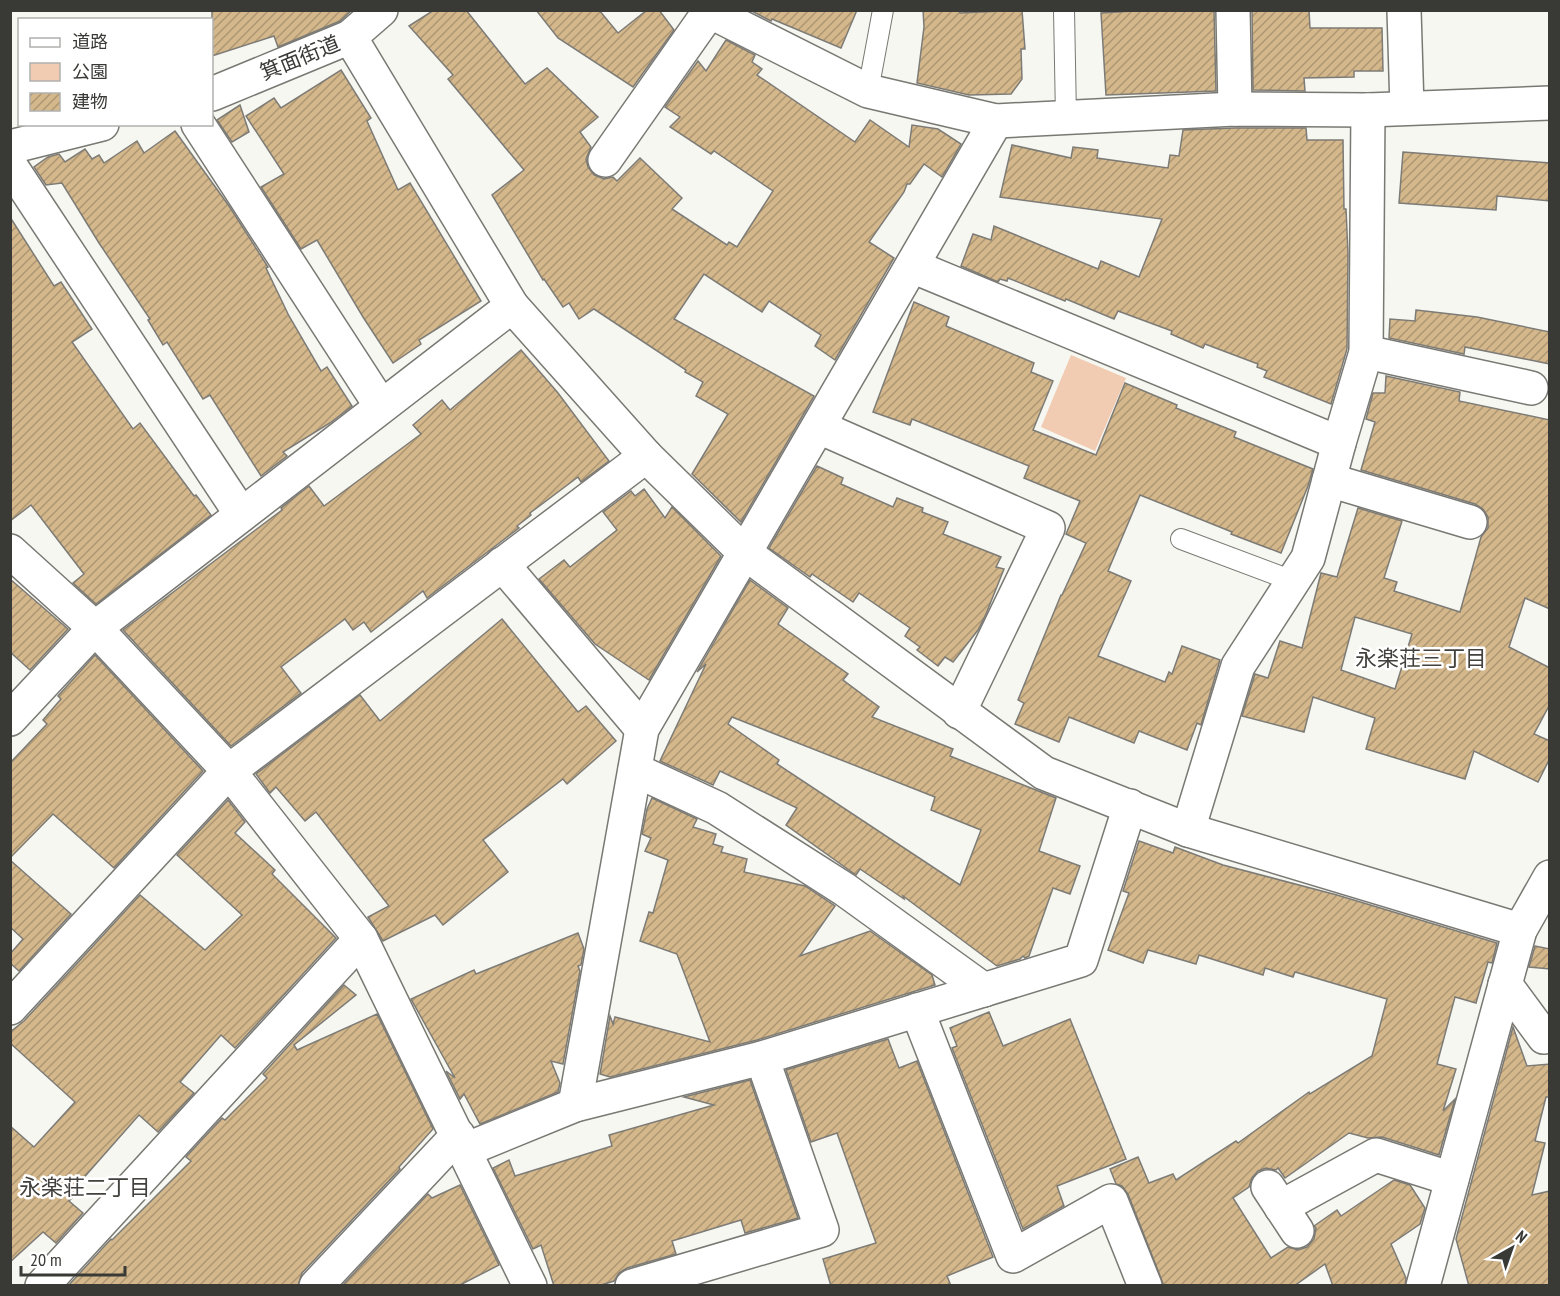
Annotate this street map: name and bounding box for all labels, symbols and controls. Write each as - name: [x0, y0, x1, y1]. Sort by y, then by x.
- legend: [18, 18, 213, 126]
- street label: 箕面街道: [256, 29, 344, 86]
- text: 道路: [72, 30, 108, 53]
- text: 公園: [72, 60, 108, 83]
- text: 建物: [72, 90, 108, 113]
- district label: 永楽荘三丁目: [1355, 644, 1487, 672]
- district label: 永楽荘二丁目: [19, 1173, 151, 1201]
- north arrow: [1482, 1218, 1542, 1278]
- text: N: [1512, 1226, 1531, 1247]
- scale bar: [21, 1239, 124, 1277]
- text: 20 m: [30, 1248, 62, 1271]

